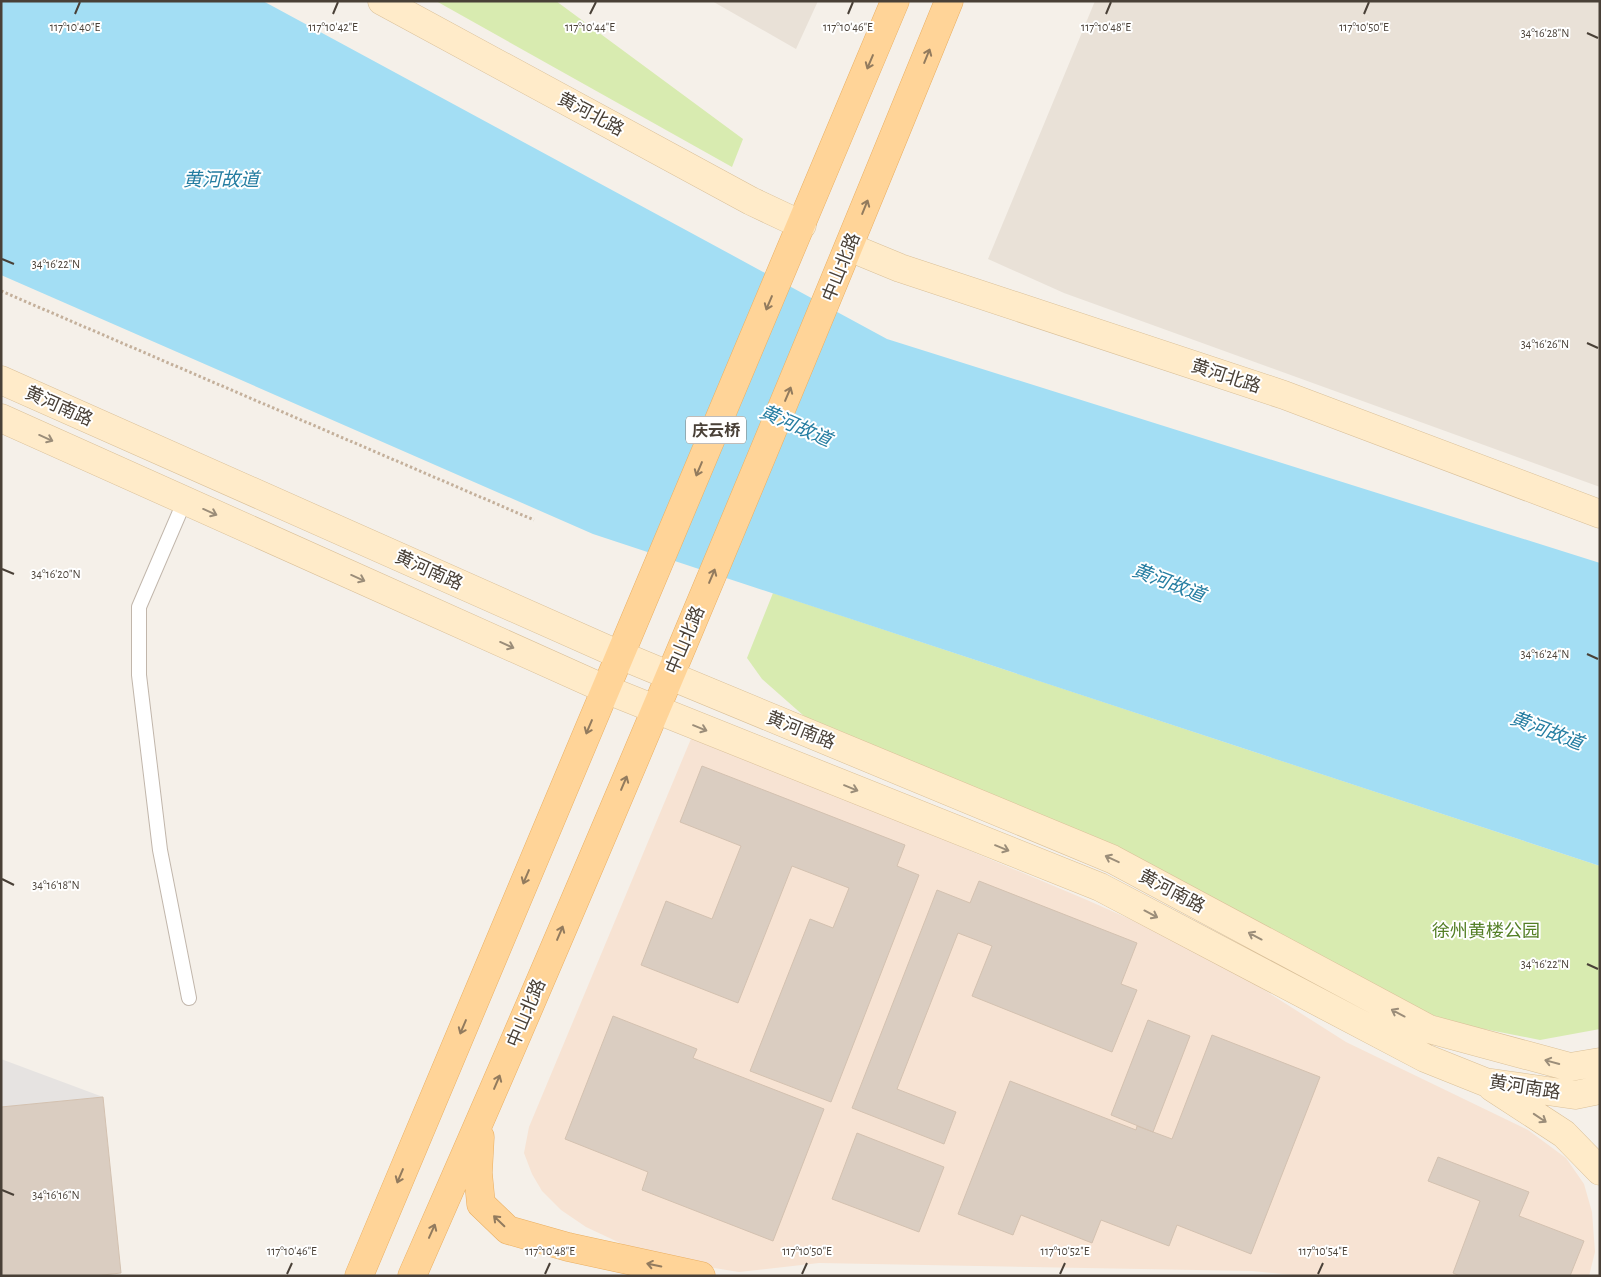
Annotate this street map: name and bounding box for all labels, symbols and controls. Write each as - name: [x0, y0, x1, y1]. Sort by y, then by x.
- text: 117°10'40"E: [50, 21, 100, 33]
- text: 117°10'42"E: [308, 21, 358, 33]
- text: 117°10'44"E: [565, 21, 615, 33]
- text: 117°10'46"E: [823, 21, 873, 33]
- text: 117°10'48"E: [1081, 21, 1131, 33]
- text: 117°10'50"E: [1339, 21, 1389, 33]
- text: 34°16'28"N: [1521, 27, 1569, 39]
- one-way arrow: [922, 49, 932, 64]
- one-way arrow: [864, 55, 873, 70]
- street label: 黄河北路: [555, 88, 627, 140]
- water label: 黄河故道: [183, 169, 262, 190]
- one-way arrow: [861, 200, 871, 215]
- street label: 中山北路: [818, 230, 864, 304]
- text: 34°16'22"N: [32, 258, 80, 270]
- one-way arrow: [764, 295, 773, 310]
- text: 34°16'26"N: [1521, 338, 1569, 350]
- street label: 黄河北路: [1189, 355, 1263, 397]
- street label: 黄河南路: [22, 382, 96, 430]
- one-way arrow: [784, 387, 793, 402]
- water label: 黄河故道: [757, 400, 838, 452]
- road number: 庆云桥: [686, 416, 746, 444]
- one-way arrow: [38, 434, 53, 444]
- one-way arrow: [694, 461, 704, 476]
- one-way arrow: [202, 507, 217, 517]
- street label: 黄河南路: [392, 546, 466, 594]
- water label: 黄河故道: [1130, 559, 1211, 607]
- text: 34°16'20"N: [31, 568, 81, 580]
- one-way arrow: [708, 569, 717, 584]
- one-way arrow: [350, 574, 365, 584]
- street label: 中山北路: [662, 603, 708, 677]
- one-way arrow: [499, 640, 514, 650]
- text: 34°16'24"N: [1521, 648, 1569, 660]
- street label: 黄河南路: [764, 707, 838, 753]
- water label: 黄河故道: [1508, 707, 1589, 755]
- one-way arrow: [584, 719, 593, 734]
- one-way arrow: [692, 724, 707, 733]
- one-way arrow: [619, 776, 629, 791]
- one-way arrow: [843, 784, 858, 793]
- one-way arrow: [994, 844, 1009, 853]
- one-way arrow: [1105, 854, 1120, 863]
- street label: 黄河南路: [1136, 865, 1208, 917]
- one-way arrow: [521, 869, 531, 884]
- text: 34°16'18"N: [32, 879, 80, 891]
- one-way arrow: [1143, 909, 1158, 919]
- park label: 徐州黄楼公园: [1432, 921, 1540, 941]
- one-way arrow: [556, 926, 566, 941]
- one-way arrow: [1248, 931, 1263, 940]
- text: 34°16'22"N: [1521, 958, 1569, 970]
- street label: 中山北路: [503, 976, 549, 1050]
- one-way arrow: [1391, 1008, 1406, 1017]
- one-way arrow: [458, 1019, 467, 1034]
- one-way arrow: [1545, 1057, 1561, 1067]
- street label: 黄河南路: [1488, 1071, 1562, 1103]
- one-way arrow: [492, 1075, 502, 1090]
- one-way arrow: [1533, 1113, 1547, 1123]
- one-way arrow: [395, 1168, 405, 1183]
- text: 34°16'16"N: [32, 1189, 80, 1201]
- one-way arrow: [493, 1215, 505, 1227]
- one-way arrow: [427, 1224, 437, 1239]
- text: 117°10'46"E: [267, 1245, 317, 1257]
- text: 117°10'48"E: [525, 1245, 575, 1257]
- text: 117°10'50"E: [782, 1245, 832, 1257]
- text: 117°10'52"E: [1041, 1245, 1090, 1257]
- text: 117°10'54"E: [1298, 1245, 1348, 1257]
- one-way arrow: [646, 1259, 662, 1269]

